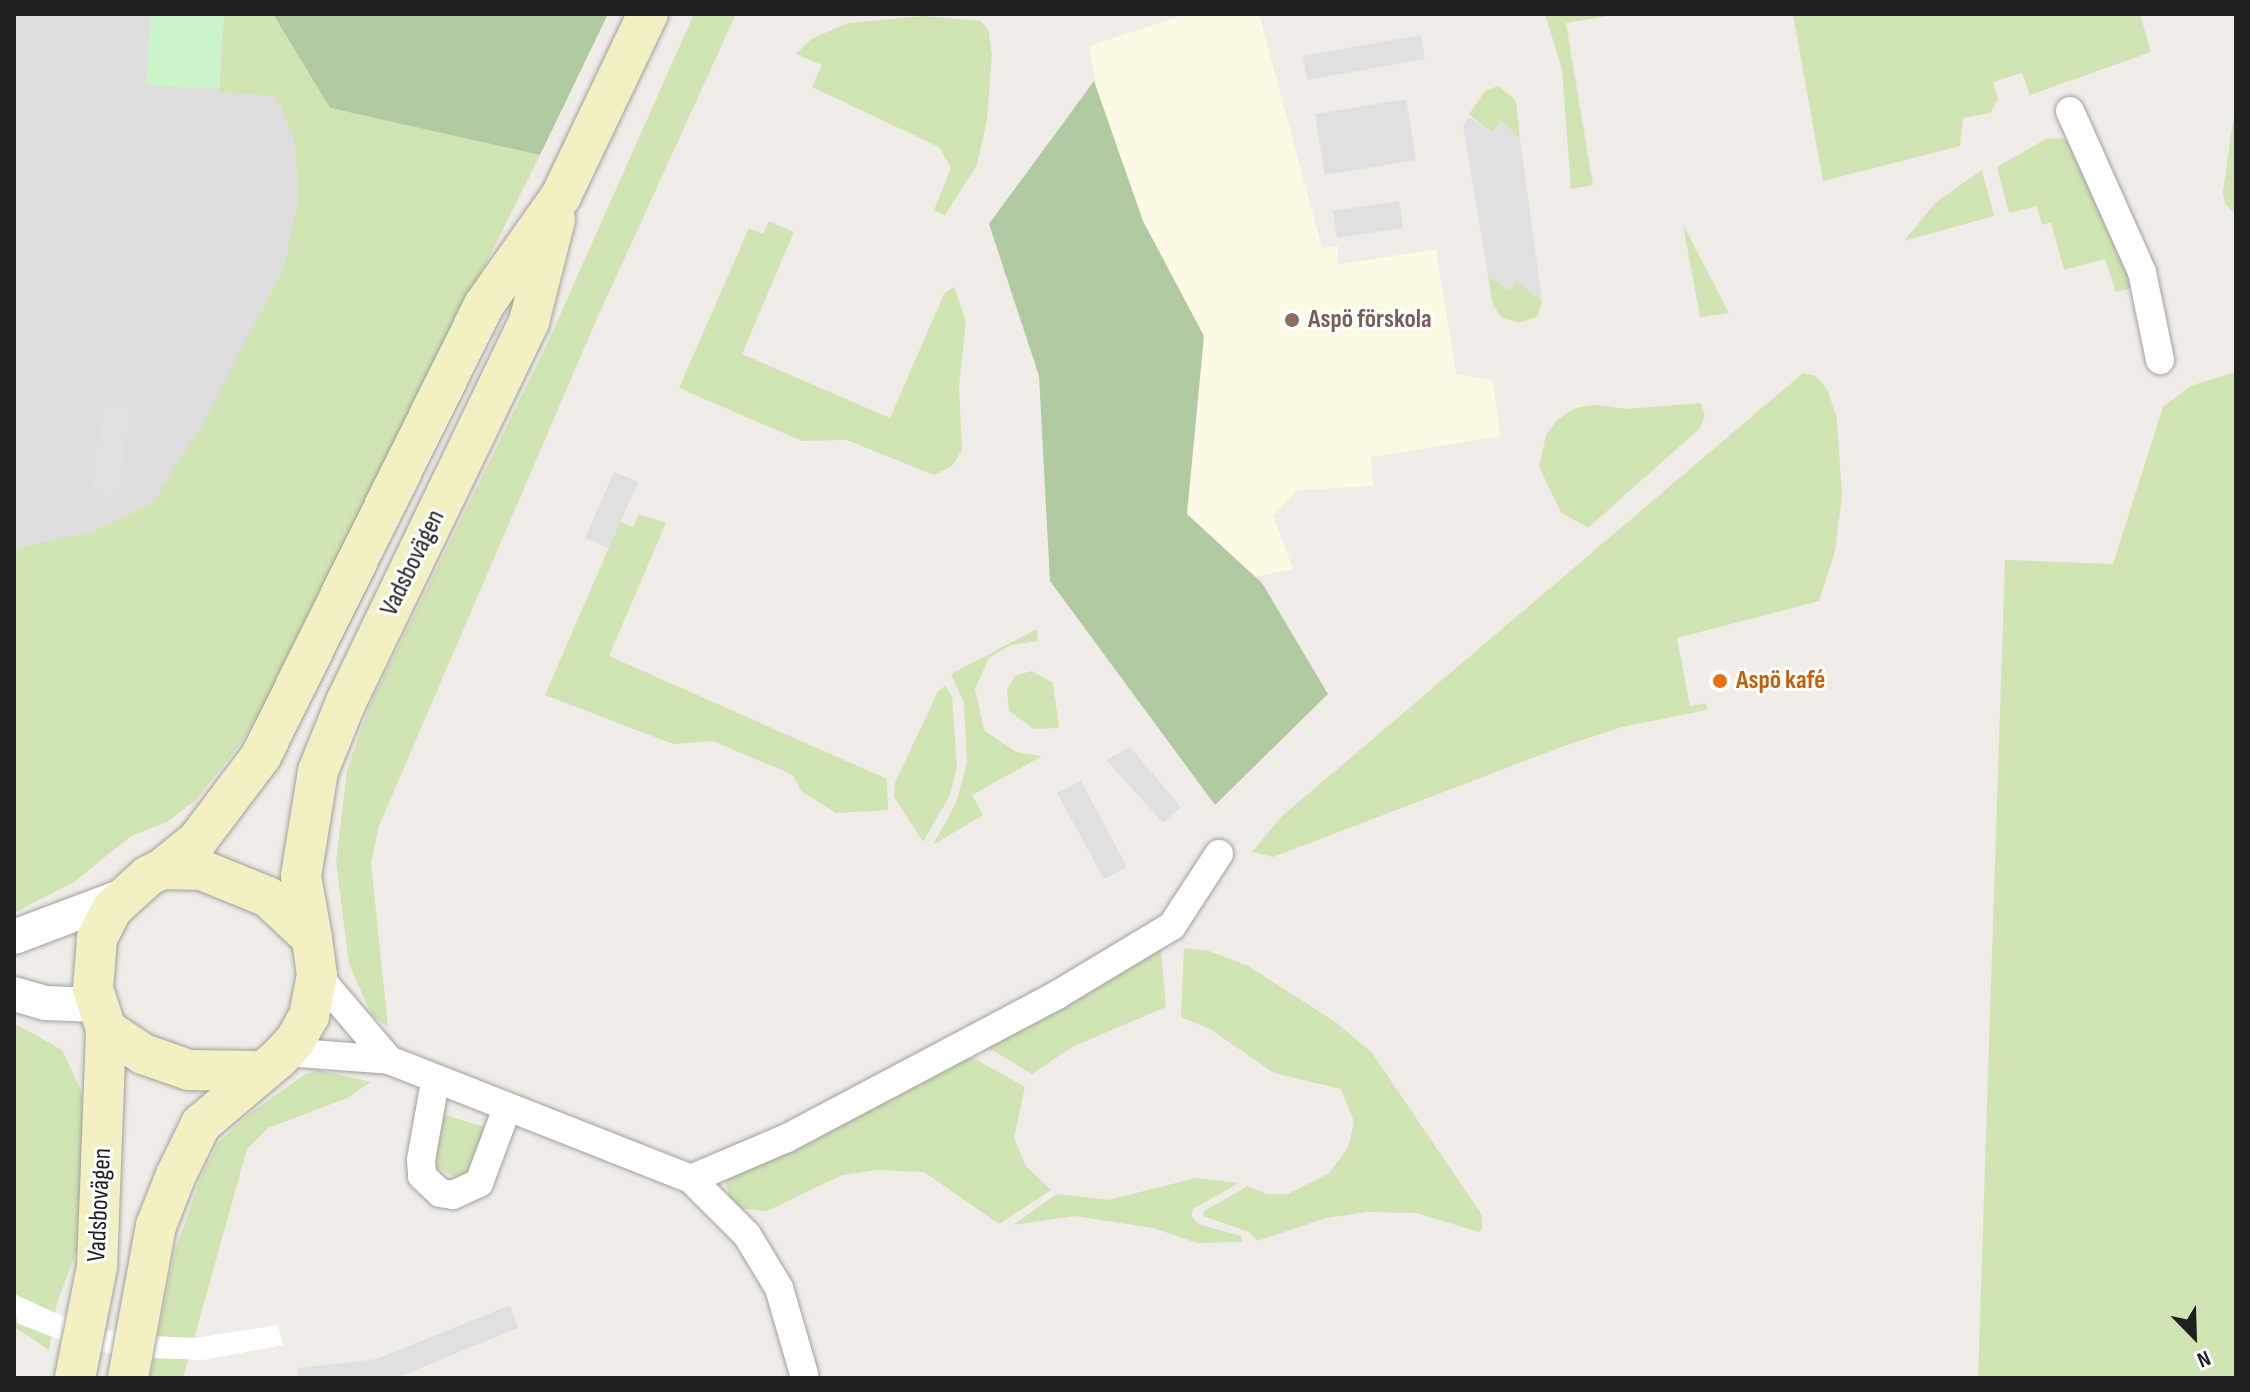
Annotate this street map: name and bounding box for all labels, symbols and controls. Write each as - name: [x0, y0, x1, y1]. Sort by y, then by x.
- place label: Aspö förskola: [1308, 304, 1432, 336]
- marker: Aspö förskola: [1283, 311, 1301, 329]
- street label: Vadsbovägen: [374, 505, 452, 621]
- place label: Aspö kafé: [1736, 665, 1825, 697]
- marker: Aspö kafé: [1711, 672, 1729, 690]
- street label: Vadsbovägen: [81, 1147, 119, 1263]
- north arrow: [2154, 1296, 2234, 1376]
- text: N: [2193, 1344, 2214, 1373]

